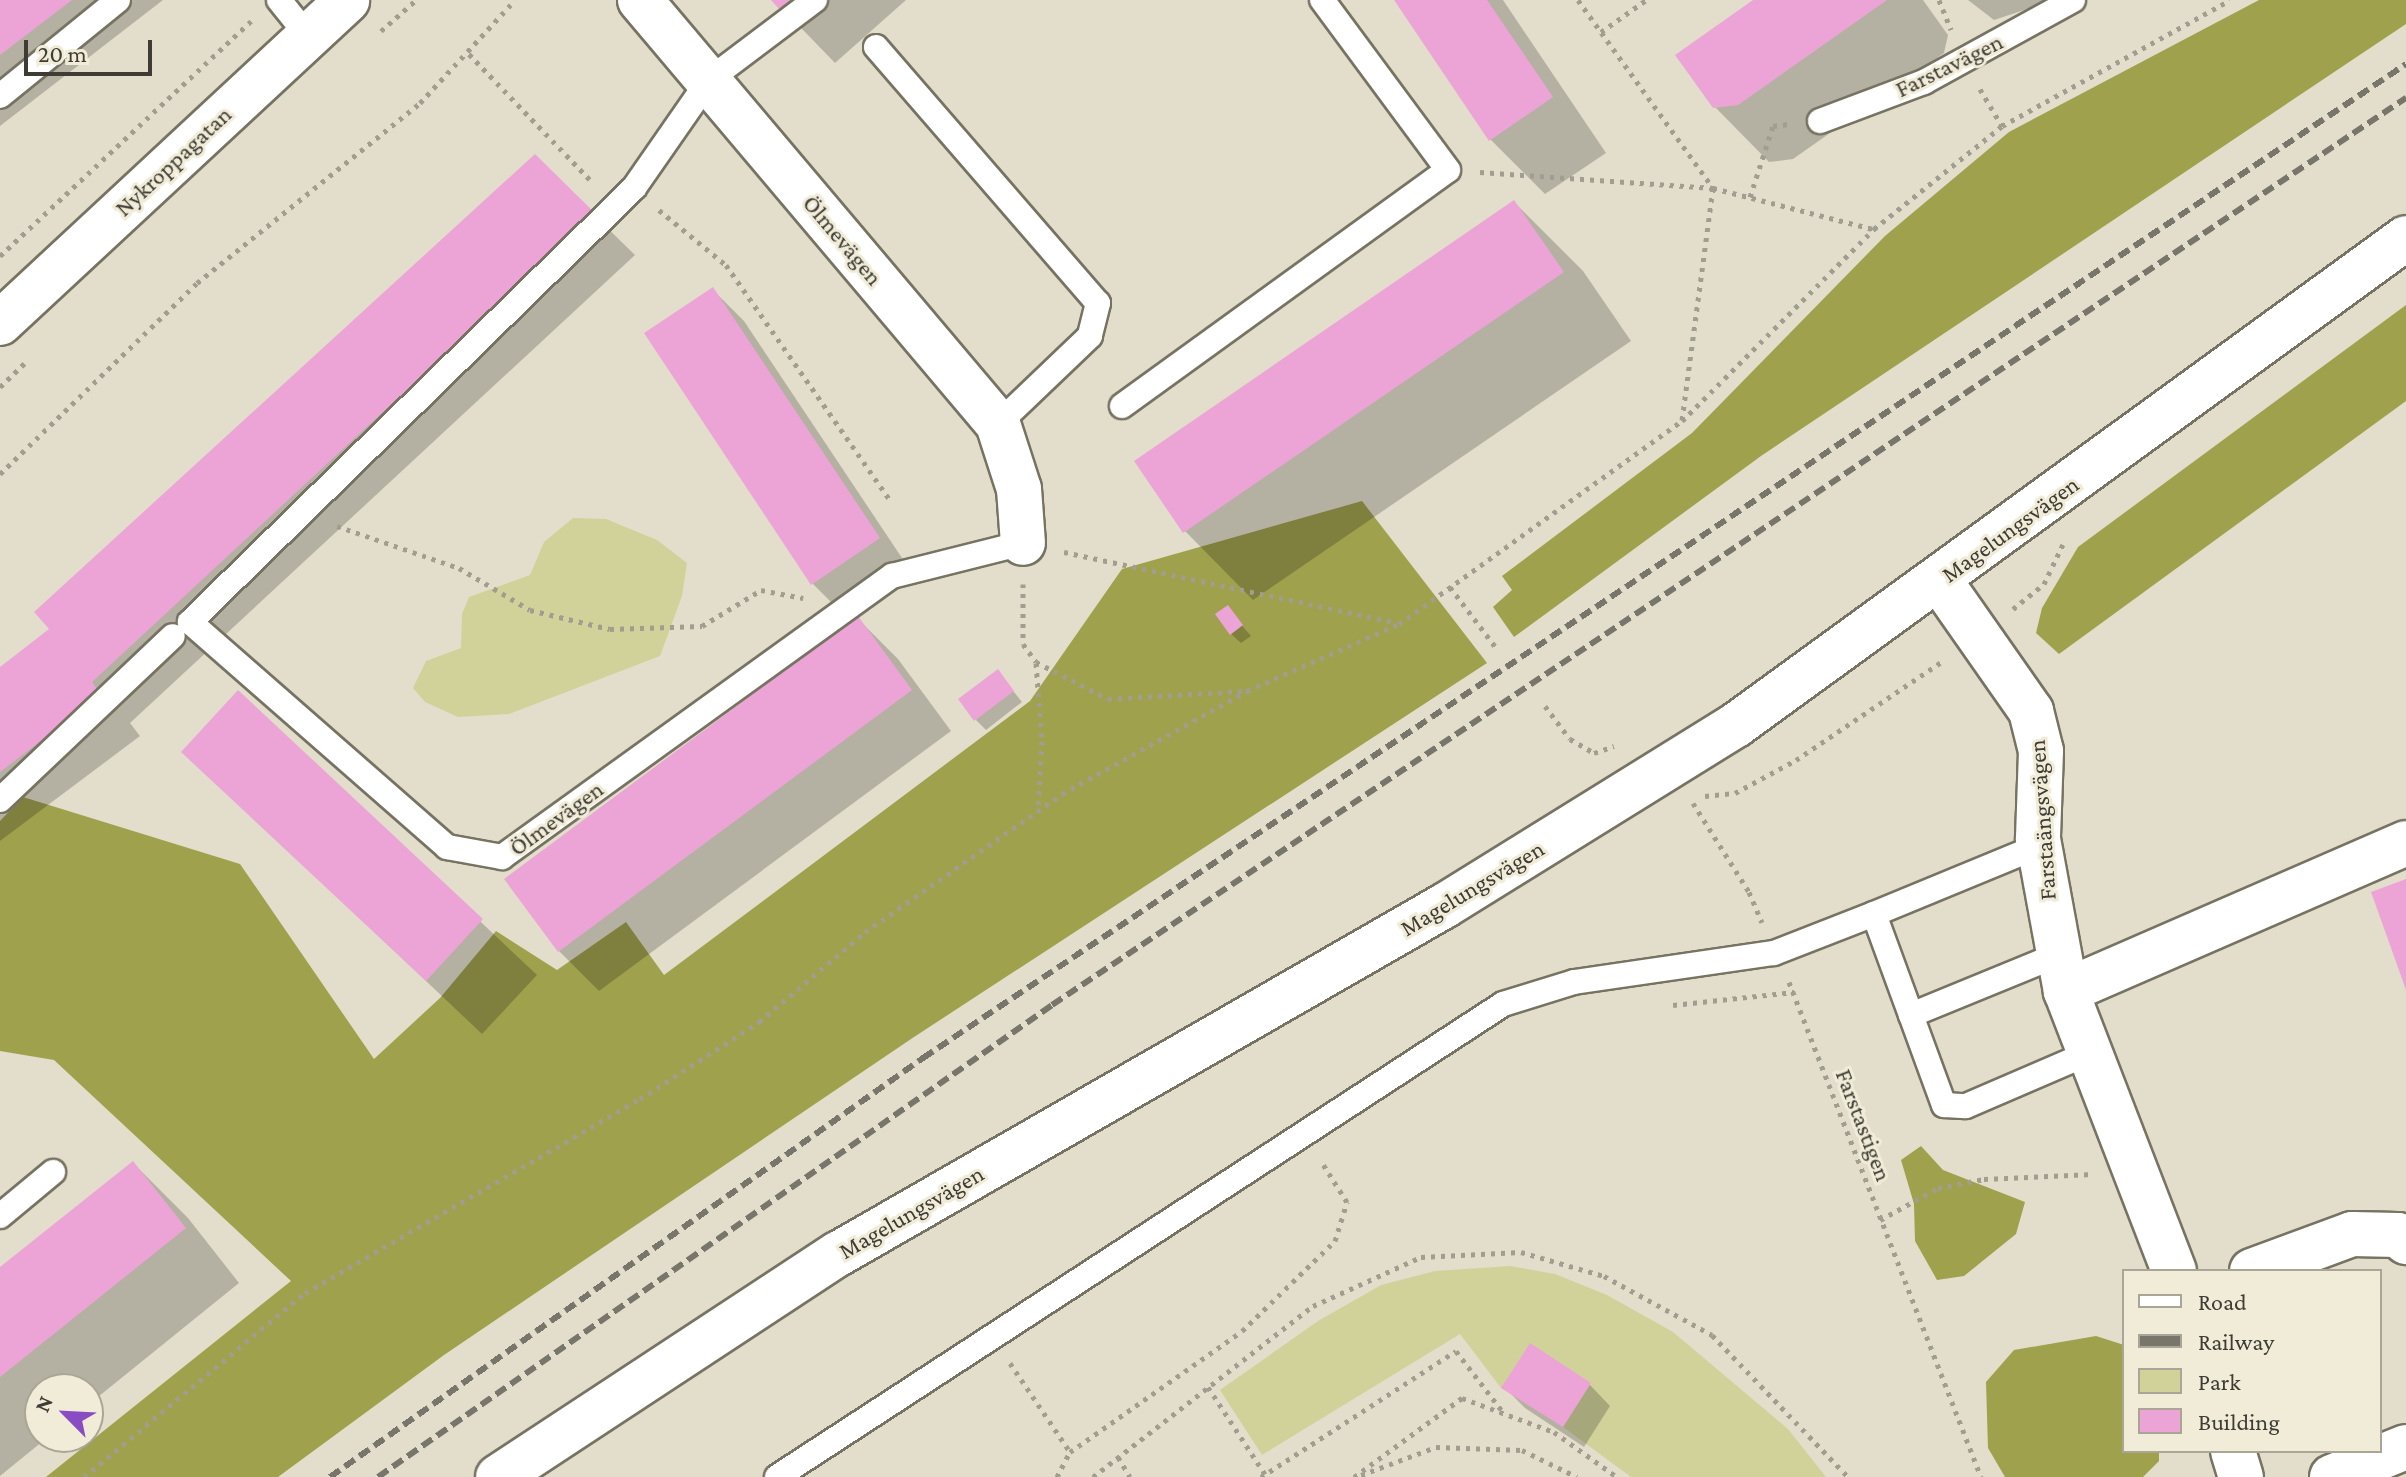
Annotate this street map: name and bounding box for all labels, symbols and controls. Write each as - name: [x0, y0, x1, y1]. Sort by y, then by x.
- scale bar: [28, 24, 156, 74]
- street label: Farstavägen: [1891, 27, 2007, 103]
- text: 20 m: [38, 40, 87, 67]
- street label: Nykroppagatan: [109, 100, 237, 222]
- street label: Ölmevägen: [797, 189, 889, 291]
- street label: Magelungsvägen: [1936, 470, 2084, 588]
- street label: Farstaängsvägen: [2022, 739, 2062, 901]
- street label: Ölmevägen: [503, 774, 609, 862]
- street label: Magelungsvägen: [1395, 834, 1549, 942]
- street label: Farstastigen: [1829, 1065, 1899, 1185]
- street label: Magelungsvägen: [833, 1159, 989, 1265]
- legend: [2122, 1269, 2382, 1453]
- text: Road: [2198, 1288, 2247, 1315]
- text: Railway: [2198, 1328, 2274, 1355]
- text: Park: [2198, 1368, 2241, 1395]
- north arrow: [24, 1373, 104, 1453]
- text: N: [29, 1392, 58, 1416]
- text: Building: [2198, 1408, 2280, 1435]

